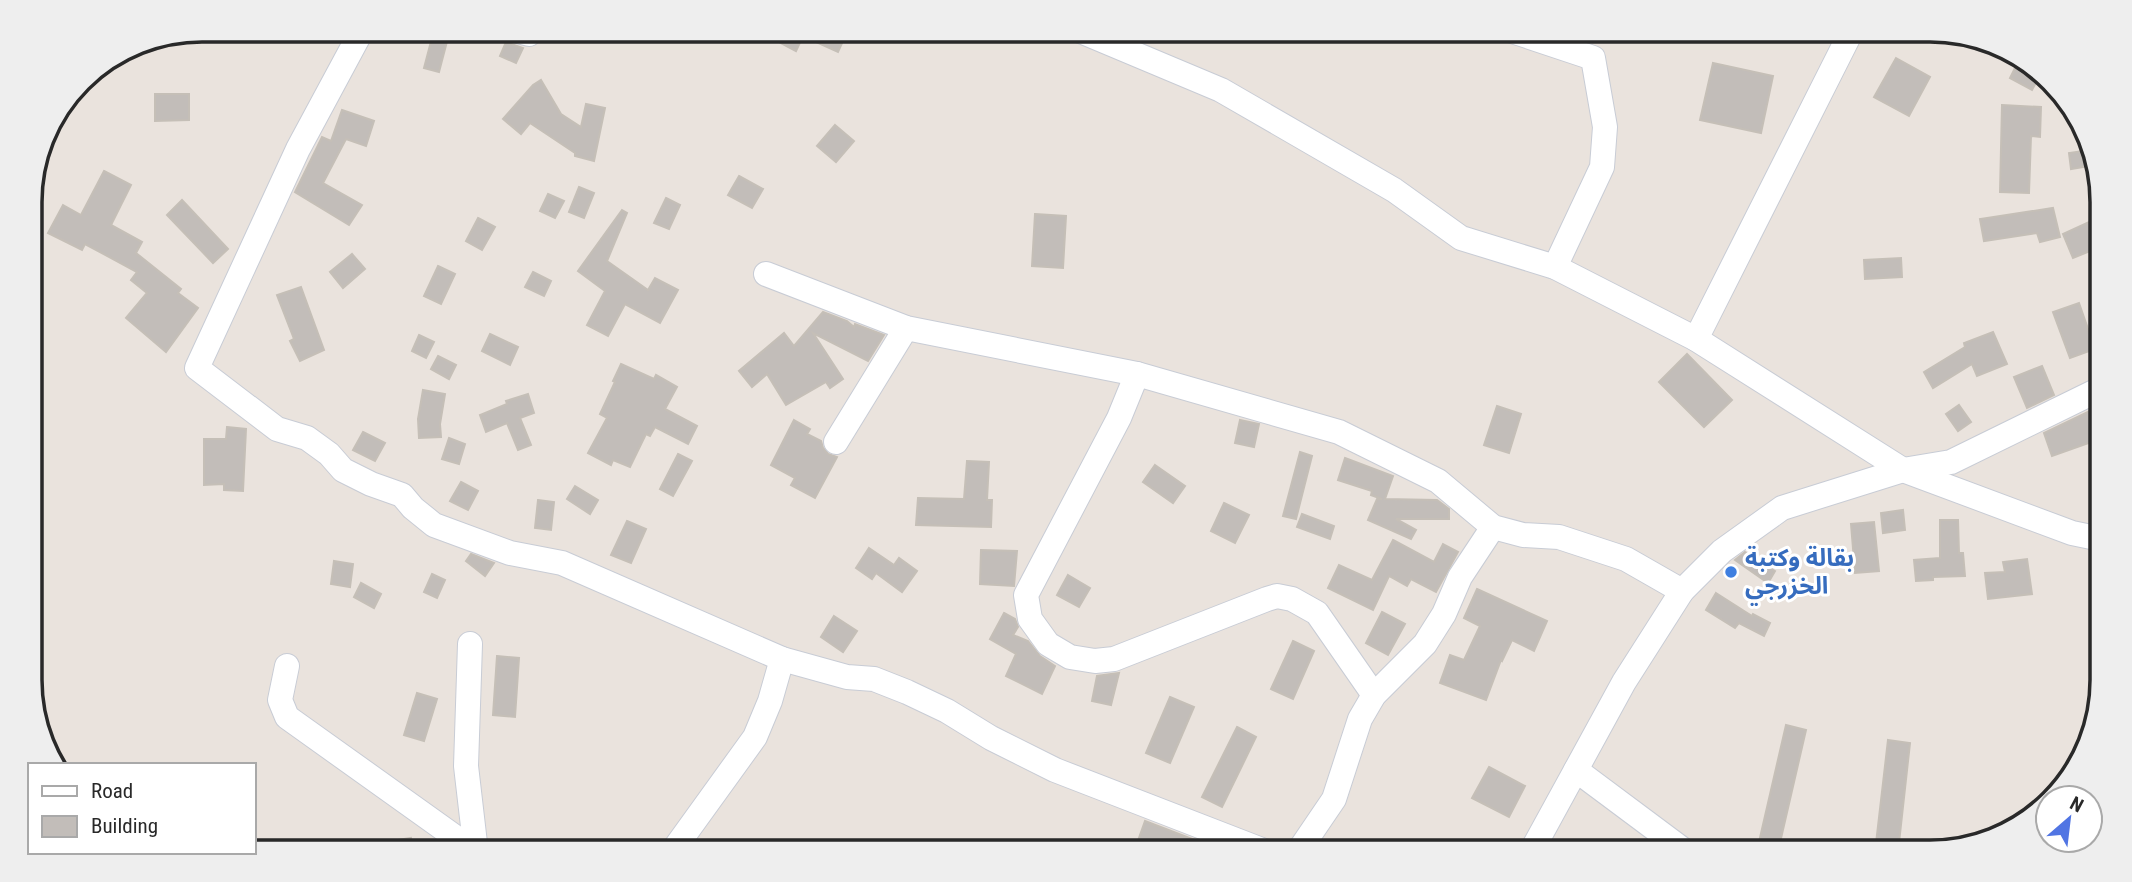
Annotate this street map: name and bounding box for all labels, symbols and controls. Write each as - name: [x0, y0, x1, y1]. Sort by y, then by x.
- place label: بقالة وكتبة الخزرجي: [1745, 544, 1854, 606]
- marker: بقالة وكتبة الخزرجي: [1723, 564, 1739, 580]
- legend: [28, 763, 256, 854]
- text: Road: [91, 779, 133, 803]
- north arrow: [2034, 784, 2104, 854]
- text: N: [2066, 792, 2087, 817]
- text: Building: [91, 814, 158, 838]

